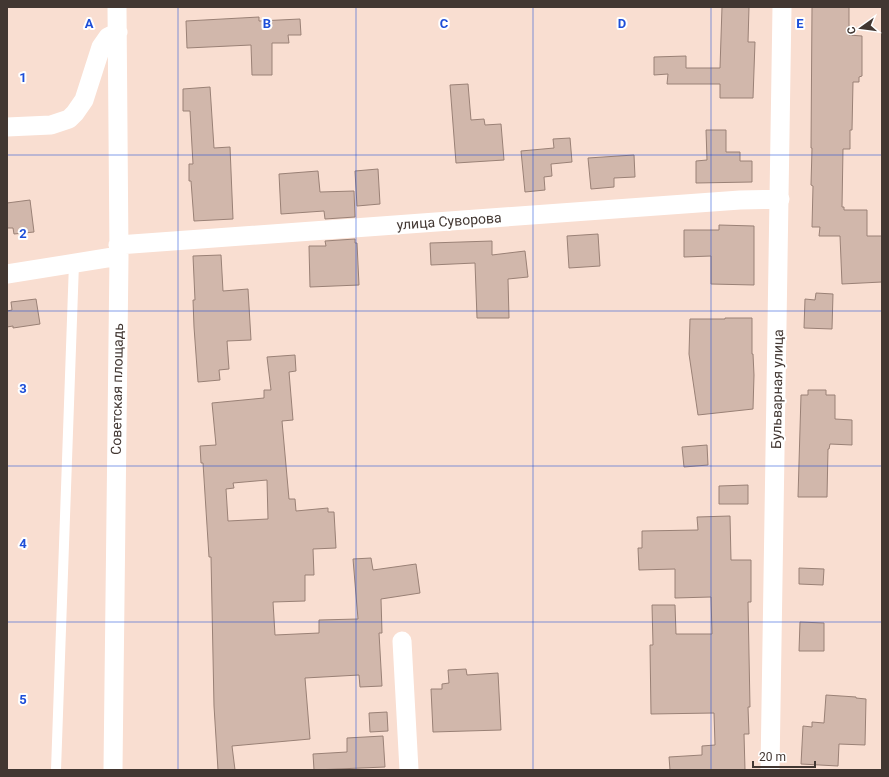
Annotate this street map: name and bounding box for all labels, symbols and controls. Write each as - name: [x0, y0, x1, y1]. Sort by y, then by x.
- north arrow: [841, 8, 881, 48]
- text: A: [85, 16, 94, 31]
- text: B: [263, 16, 271, 31]
- text: C: [440, 16, 449, 31]
- text: D: [618, 16, 626, 31]
- text: E: [796, 16, 804, 31]
- text: С: [845, 25, 859, 35]
- text: 1: [19, 70, 27, 85]
- street label: улица Суворова: [396, 209, 502, 233]
- text: 2: [19, 226, 27, 241]
- street label: Советская площадь: [108, 323, 126, 455]
- street label: Бульварная улица: [768, 329, 786, 449]
- text: 3: [19, 381, 27, 396]
- text: 4: [19, 536, 27, 551]
- text: 5: [19, 692, 27, 707]
- scale bar: [753, 743, 815, 769]
- text: 20 m: [759, 750, 786, 764]

